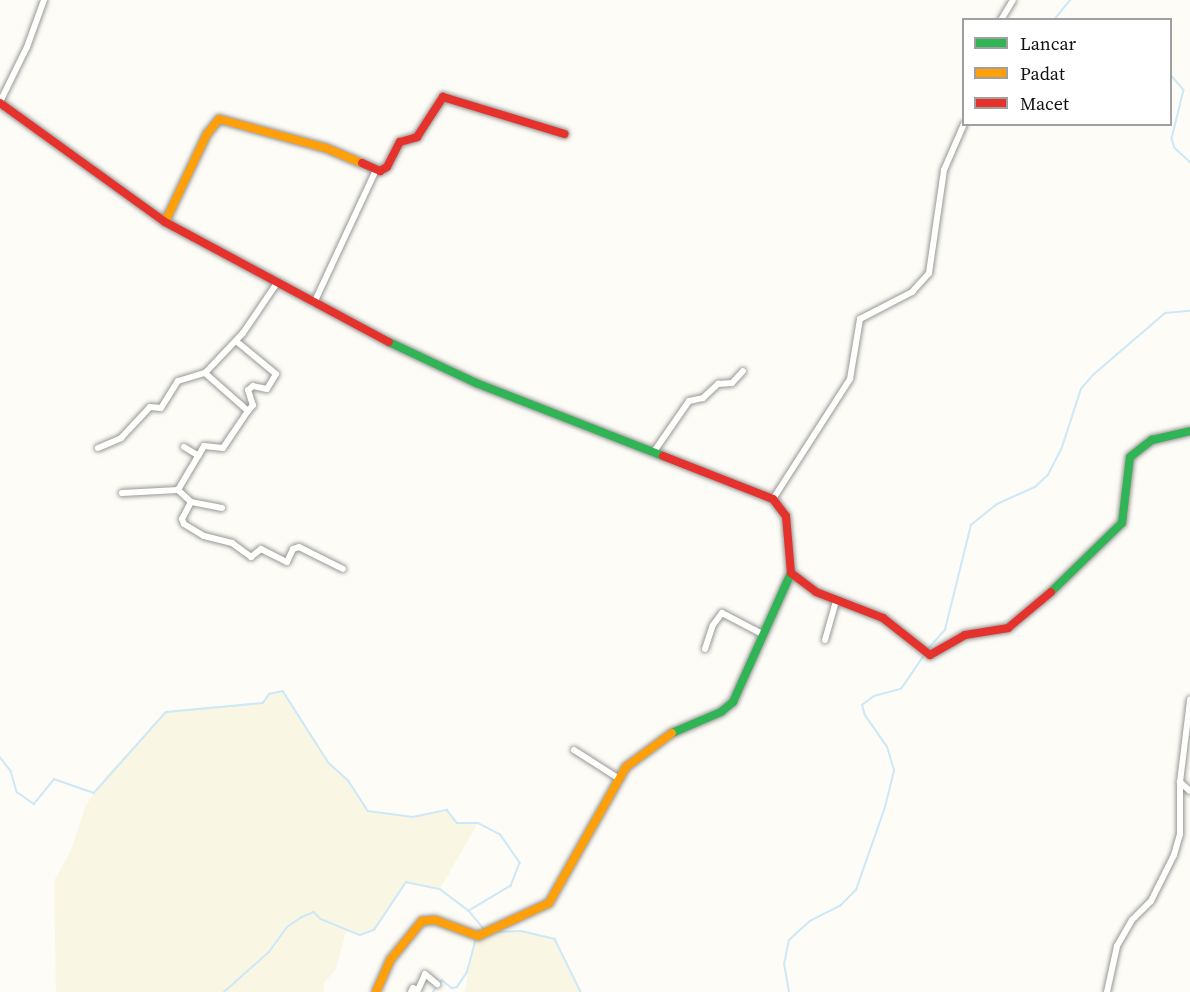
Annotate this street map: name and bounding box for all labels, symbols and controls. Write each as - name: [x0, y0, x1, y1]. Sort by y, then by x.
- legend: [962, 18, 1172, 126]
- text: Lancar: [1020, 31, 1076, 56]
- text: Padat: [1020, 61, 1065, 86]
- text: Macet: [1020, 91, 1069, 116]

